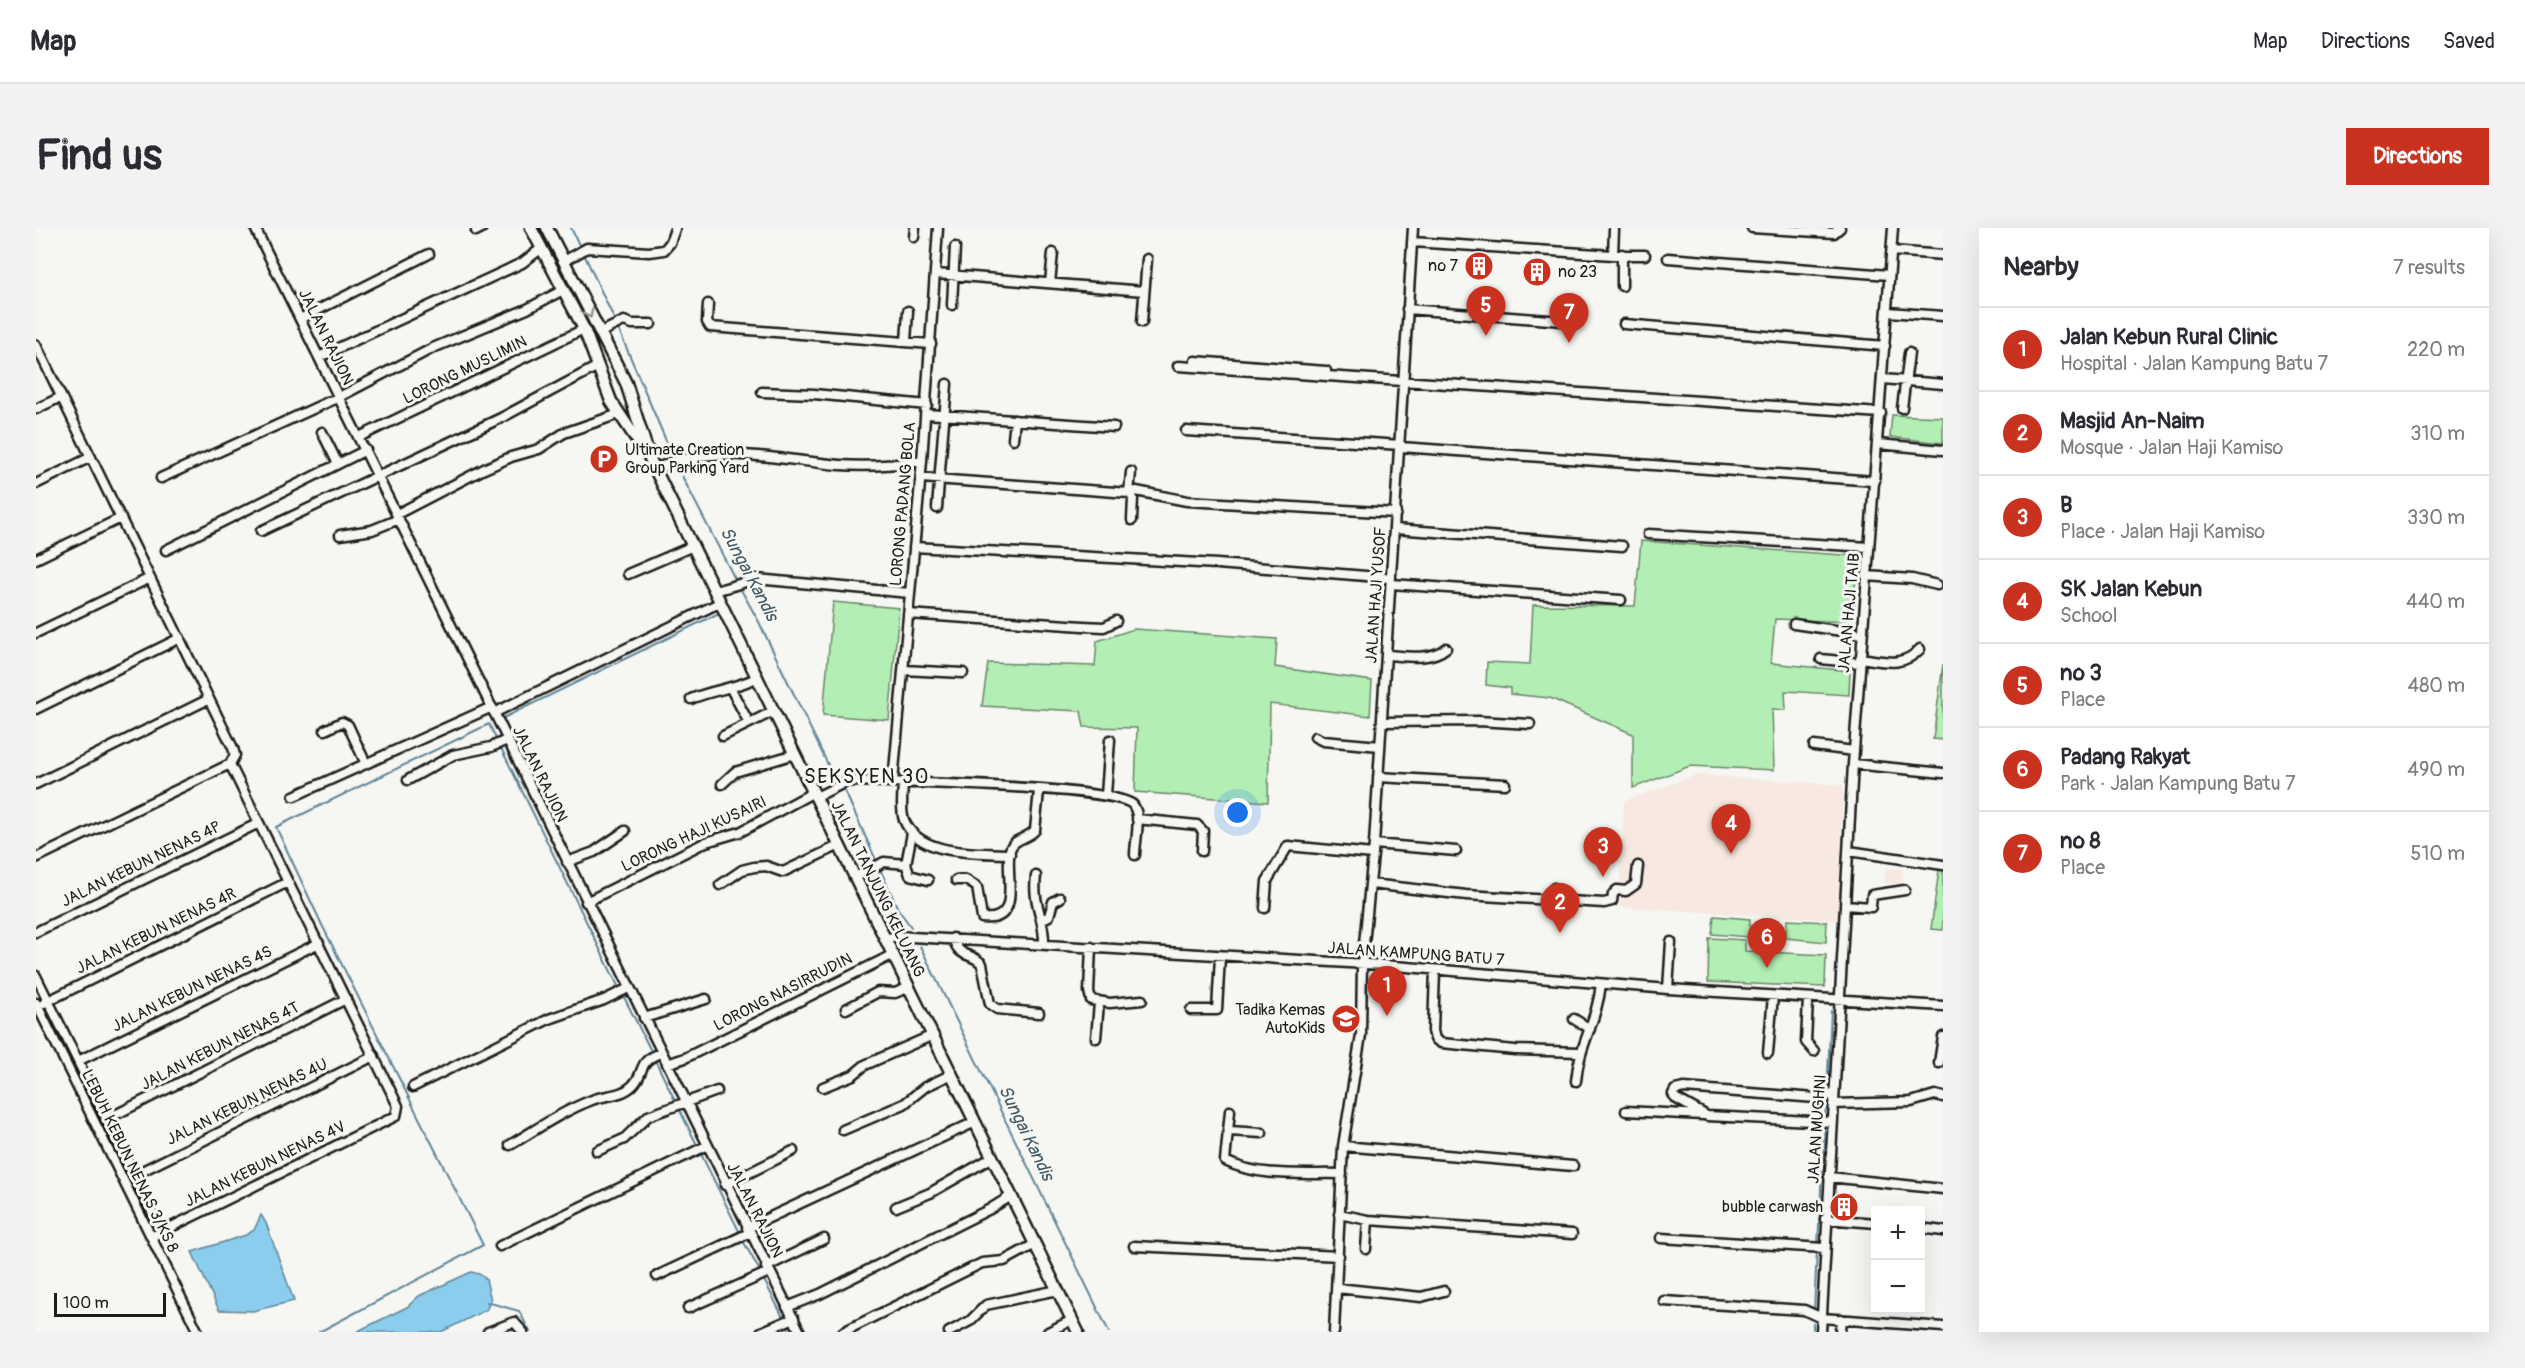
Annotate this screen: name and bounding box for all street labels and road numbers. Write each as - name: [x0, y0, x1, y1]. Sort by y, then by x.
- street label: JALAN RAJION: [294, 286, 358, 388]
- street label: LORONG MUSLIMIN: [400, 331, 530, 409]
- street label: LORONG PADANG BOLA: [886, 421, 920, 587]
- street label: JALAN HAJI YUSOF: [1361, 526, 1391, 664]
- street label: JALAN HAJI TAIB: [1834, 552, 1864, 674]
- street label: JALAN RAJION: [508, 723, 572, 825]
- street label: LORONG HAJI KUSAIRI: [618, 792, 770, 876]
- street label: JALAN TANJUNG KELUANG: [827, 797, 929, 981]
- street label: JALAN KEBUN NENAS 4P: [58, 817, 224, 911]
- street label: JALAN KEBUN NENAS 4R: [73, 884, 239, 978]
- street label: JALAN KAMPUNG BATU 7: [1327, 938, 1506, 970]
- street label: JALAN KEBUN NENAS 4S: [109, 941, 275, 1037]
- street label: LORONG NASIRRUDIN: [710, 948, 856, 1036]
- street label: JALAN KEBUN NENAS 4T: [137, 997, 303, 1095]
- street label: JALAN KEBUN NENAS 4U: [163, 1054, 331, 1150]
- street label: LEBUH KEBUN NENAS 3/KS 8: [77, 1066, 183, 1256]
- street label: JALAN MUGHNI: [1803, 1074, 1831, 1184]
- street label: JALAN KEBUN NENAS 4V: [182, 1116, 348, 1212]
- street label: JALAN RAJION: [722, 1159, 788, 1261]

